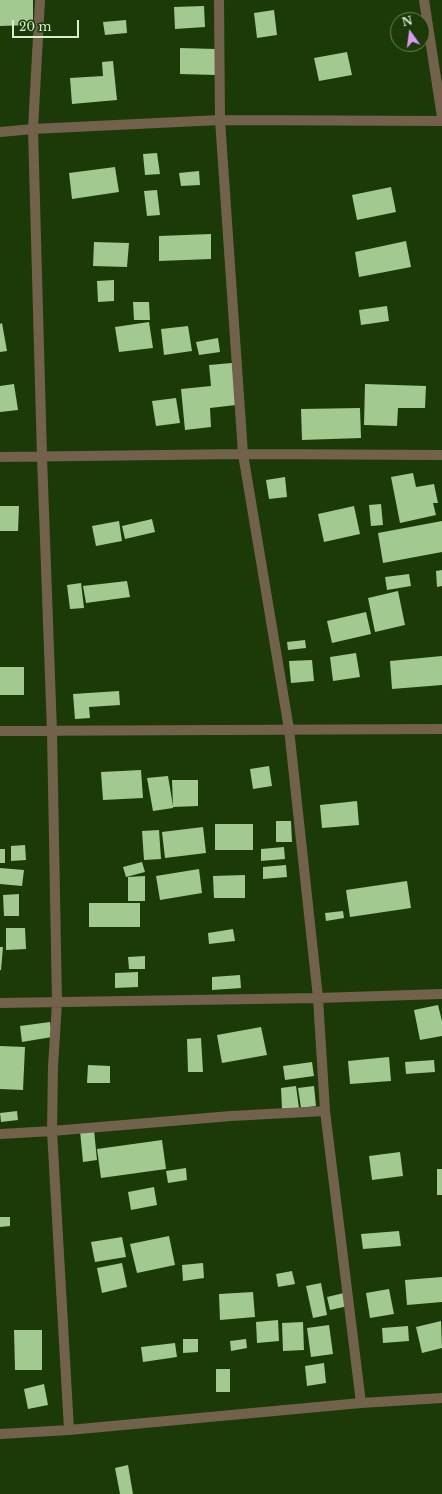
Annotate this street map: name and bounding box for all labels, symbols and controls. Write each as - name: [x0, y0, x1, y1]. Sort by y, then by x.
- scale bar: [14, 12, 81, 38]
- north arrow: [390, 12, 430, 52]
- text: N: [401, 13, 414, 29]
- text: 20 m: [19, 19, 51, 34]

